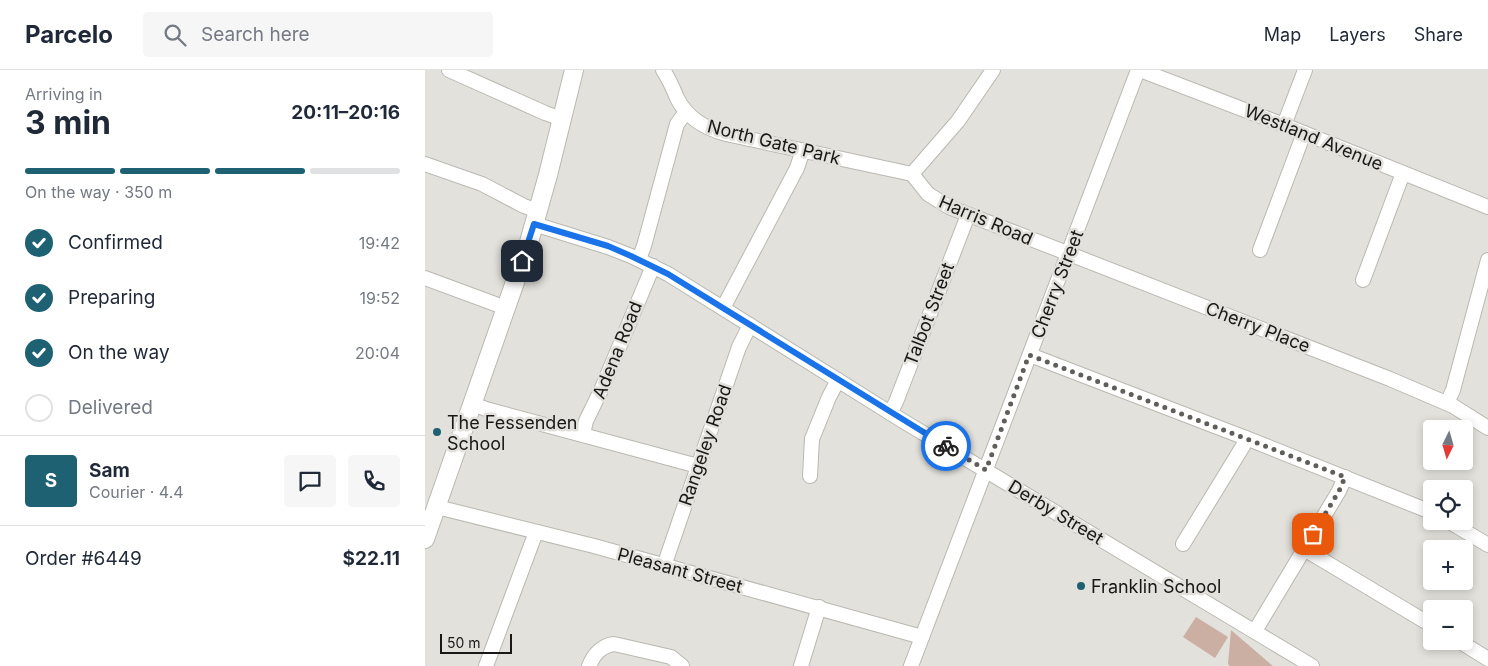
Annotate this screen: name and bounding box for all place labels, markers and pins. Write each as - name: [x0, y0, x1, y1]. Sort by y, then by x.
- pin: [501, 240, 543, 282]
- place label: The Fessenden School: [447, 412, 578, 454]
- marker: The Fessenden School: [431, 426, 443, 438]
- pin: [1292, 513, 1334, 555]
- place label: Franklin School: [1091, 576, 1221, 597]
- marker: Franklin School: [1075, 580, 1087, 592]

